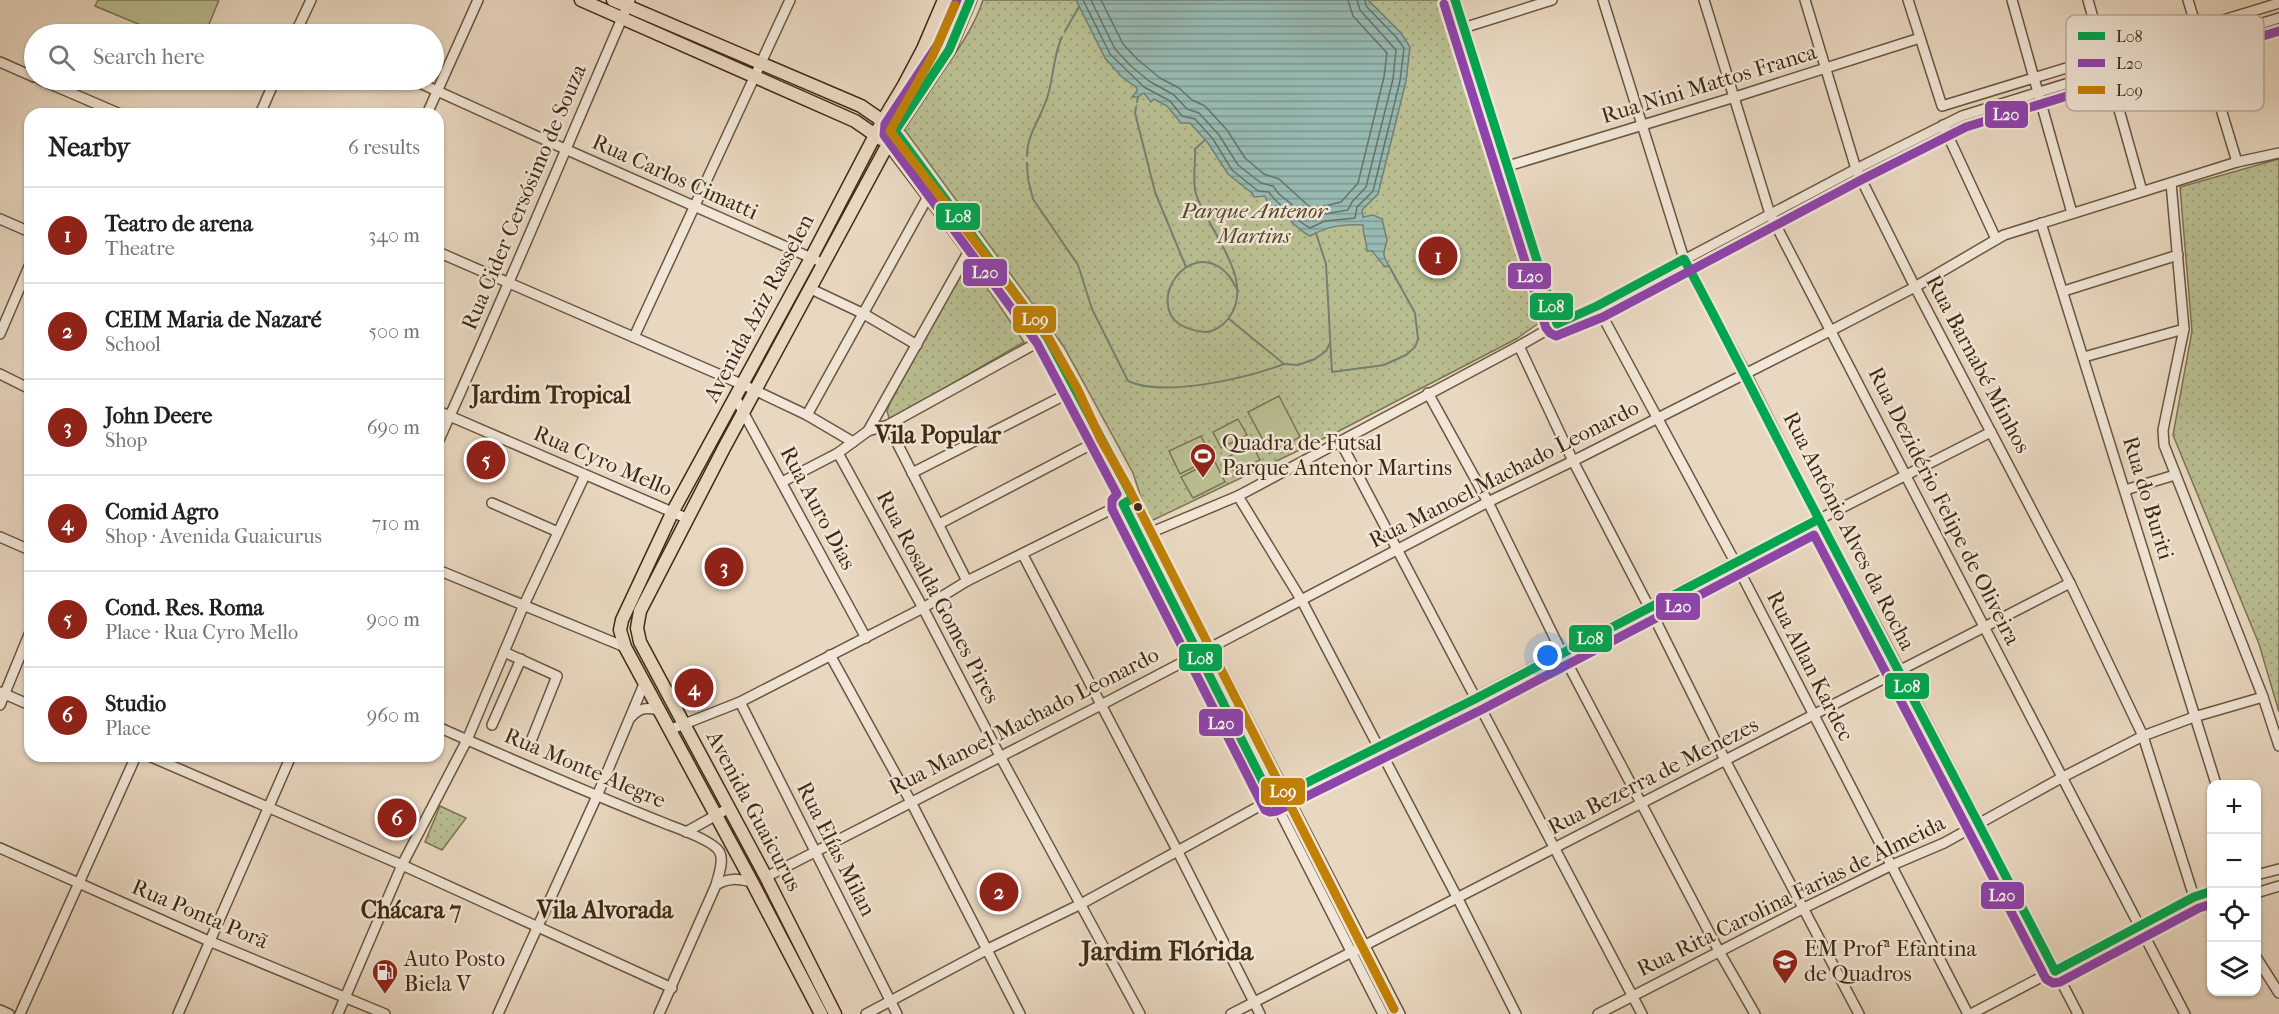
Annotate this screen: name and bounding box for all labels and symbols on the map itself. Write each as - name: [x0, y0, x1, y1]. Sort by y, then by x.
- legend: [2066, 15, 2264, 111]
- text: L08: [2116, 27, 2143, 46]
- street label: Rua Nini Mattos Franca: [1598, 39, 1821, 129]
- text: L20: [2116, 54, 2143, 73]
- street label: Rua Cider Cersósimo de Souza: [456, 59, 592, 334]
- text: L09: [2116, 81, 2143, 100]
- line badge: L20: [1984, 100, 2029, 129]
- text: L20: [1993, 105, 2020, 124]
- street label: Rua Carlos Cimatti: [588, 129, 762, 225]
- park label: Parque Antenor Martins: [1180, 198, 1329, 249]
- line badge: L08: [935, 202, 981, 231]
- text: L08: [945, 207, 971, 226]
- street label: Avenida Aziz Rasselen: [698, 209, 820, 407]
- pin: 1: [1418, 234, 1458, 278]
- line badge: L20: [962, 258, 1008, 287]
- line badge: L20: [1507, 262, 1552, 290]
- text: L20: [972, 263, 999, 282]
- text: L20: [1517, 267, 1544, 286]
- street label: Rua Barnabé Minhos: [1920, 271, 2036, 457]
- line badge: L08: [1529, 292, 1574, 321]
- text: L08: [1538, 297, 1564, 316]
- line badge: L09: [1012, 305, 1057, 334]
- text: L09: [1022, 310, 1048, 330]
- street label: Rua Dezidério Felipe de Oliveira: [1862, 363, 2026, 650]
- district label: Jardim Tropical: [469, 381, 631, 409]
- street label: Rua Manoel Machado Leonardo: [1365, 394, 1643, 554]
- street label: Rua Antônio Alves da Rocha: [1778, 408, 1921, 655]
- street label: Rua Cyro Mello: [530, 420, 676, 502]
- district label: Vila Popular: [874, 421, 1002, 449]
- place label: Quadra de Futsal Parque Antenor Martins: [1222, 430, 1452, 481]
- street label: Rua do Buriti: [2117, 433, 2179, 563]
- pin: 5: [466, 438, 506, 482]
- sports icon: Quadra de Futsal Parque Antenor Martins: [1188, 441, 1218, 479]
- street label: Rua Auro Dias: [775, 442, 861, 574]
- street label: Rua Rosalda Gomes Pires: [871, 486, 1005, 708]
- unlabelled marker: [1132, 501, 1144, 513]
- pin: 3: [704, 544, 744, 590]
- street label: Rua Allan Kardec: [1761, 587, 1859, 746]
- line badge: L20: [1655, 592, 1701, 621]
- text: L20: [1665, 597, 1692, 616]
- line badge: L08: [1568, 624, 1613, 653]
- text: L08: [1577, 629, 1603, 648]
- street label: Rua Manoel Machado Leonardo: [885, 641, 1163, 801]
- your location: [1533, 641, 1562, 670]
- line badge: L08: [1178, 643, 1223, 672]
- text: L08: [1187, 649, 1213, 668]
- pin: 4: [674, 666, 714, 710]
- line badge: L08: [1884, 672, 1930, 700]
- text: L08: [1894, 677, 1920, 696]
- line badge: L20: [1198, 708, 1244, 737]
- street label: Rua Bezerra de Menezes: [1543, 712, 1763, 840]
- text: L20: [1208, 714, 1235, 733]
- street label: Rua Monte Alegre: [500, 722, 670, 814]
- street label: Avenida Guaicurus: [700, 725, 807, 896]
- street label: Rua Elías Milan: [791, 777, 881, 921]
- line badge: L09: [1260, 777, 1306, 806]
- text: L09: [1270, 782, 1296, 802]
- pin: 6: [378, 796, 416, 840]
- street label: Rua Rita Carolina Farias de Almeida: [1633, 810, 1950, 982]
- pin: 2: [980, 870, 1018, 914]
- street label: Rua Ponta Porã: [128, 874, 273, 955]
- line badge: L20: [1980, 881, 2025, 910]
- text: L20: [1989, 886, 2016, 905]
- district label: Chácara 7: [361, 896, 462, 924]
- district label: Vila Alvorada: [536, 896, 674, 924]
- district label: Jardim Flórida: [1078, 934, 1254, 967]
- place label: EM Profª Efantina de Quadros: [1804, 936, 1977, 987]
- place label: Auto Posto Biela V: [403, 946, 505, 997]
- school or university icon: EM Profª Efantina de Quadros: [1770, 947, 1800, 985]
- fuel station icon: Auto Posto Biela V: [370, 957, 400, 995]

